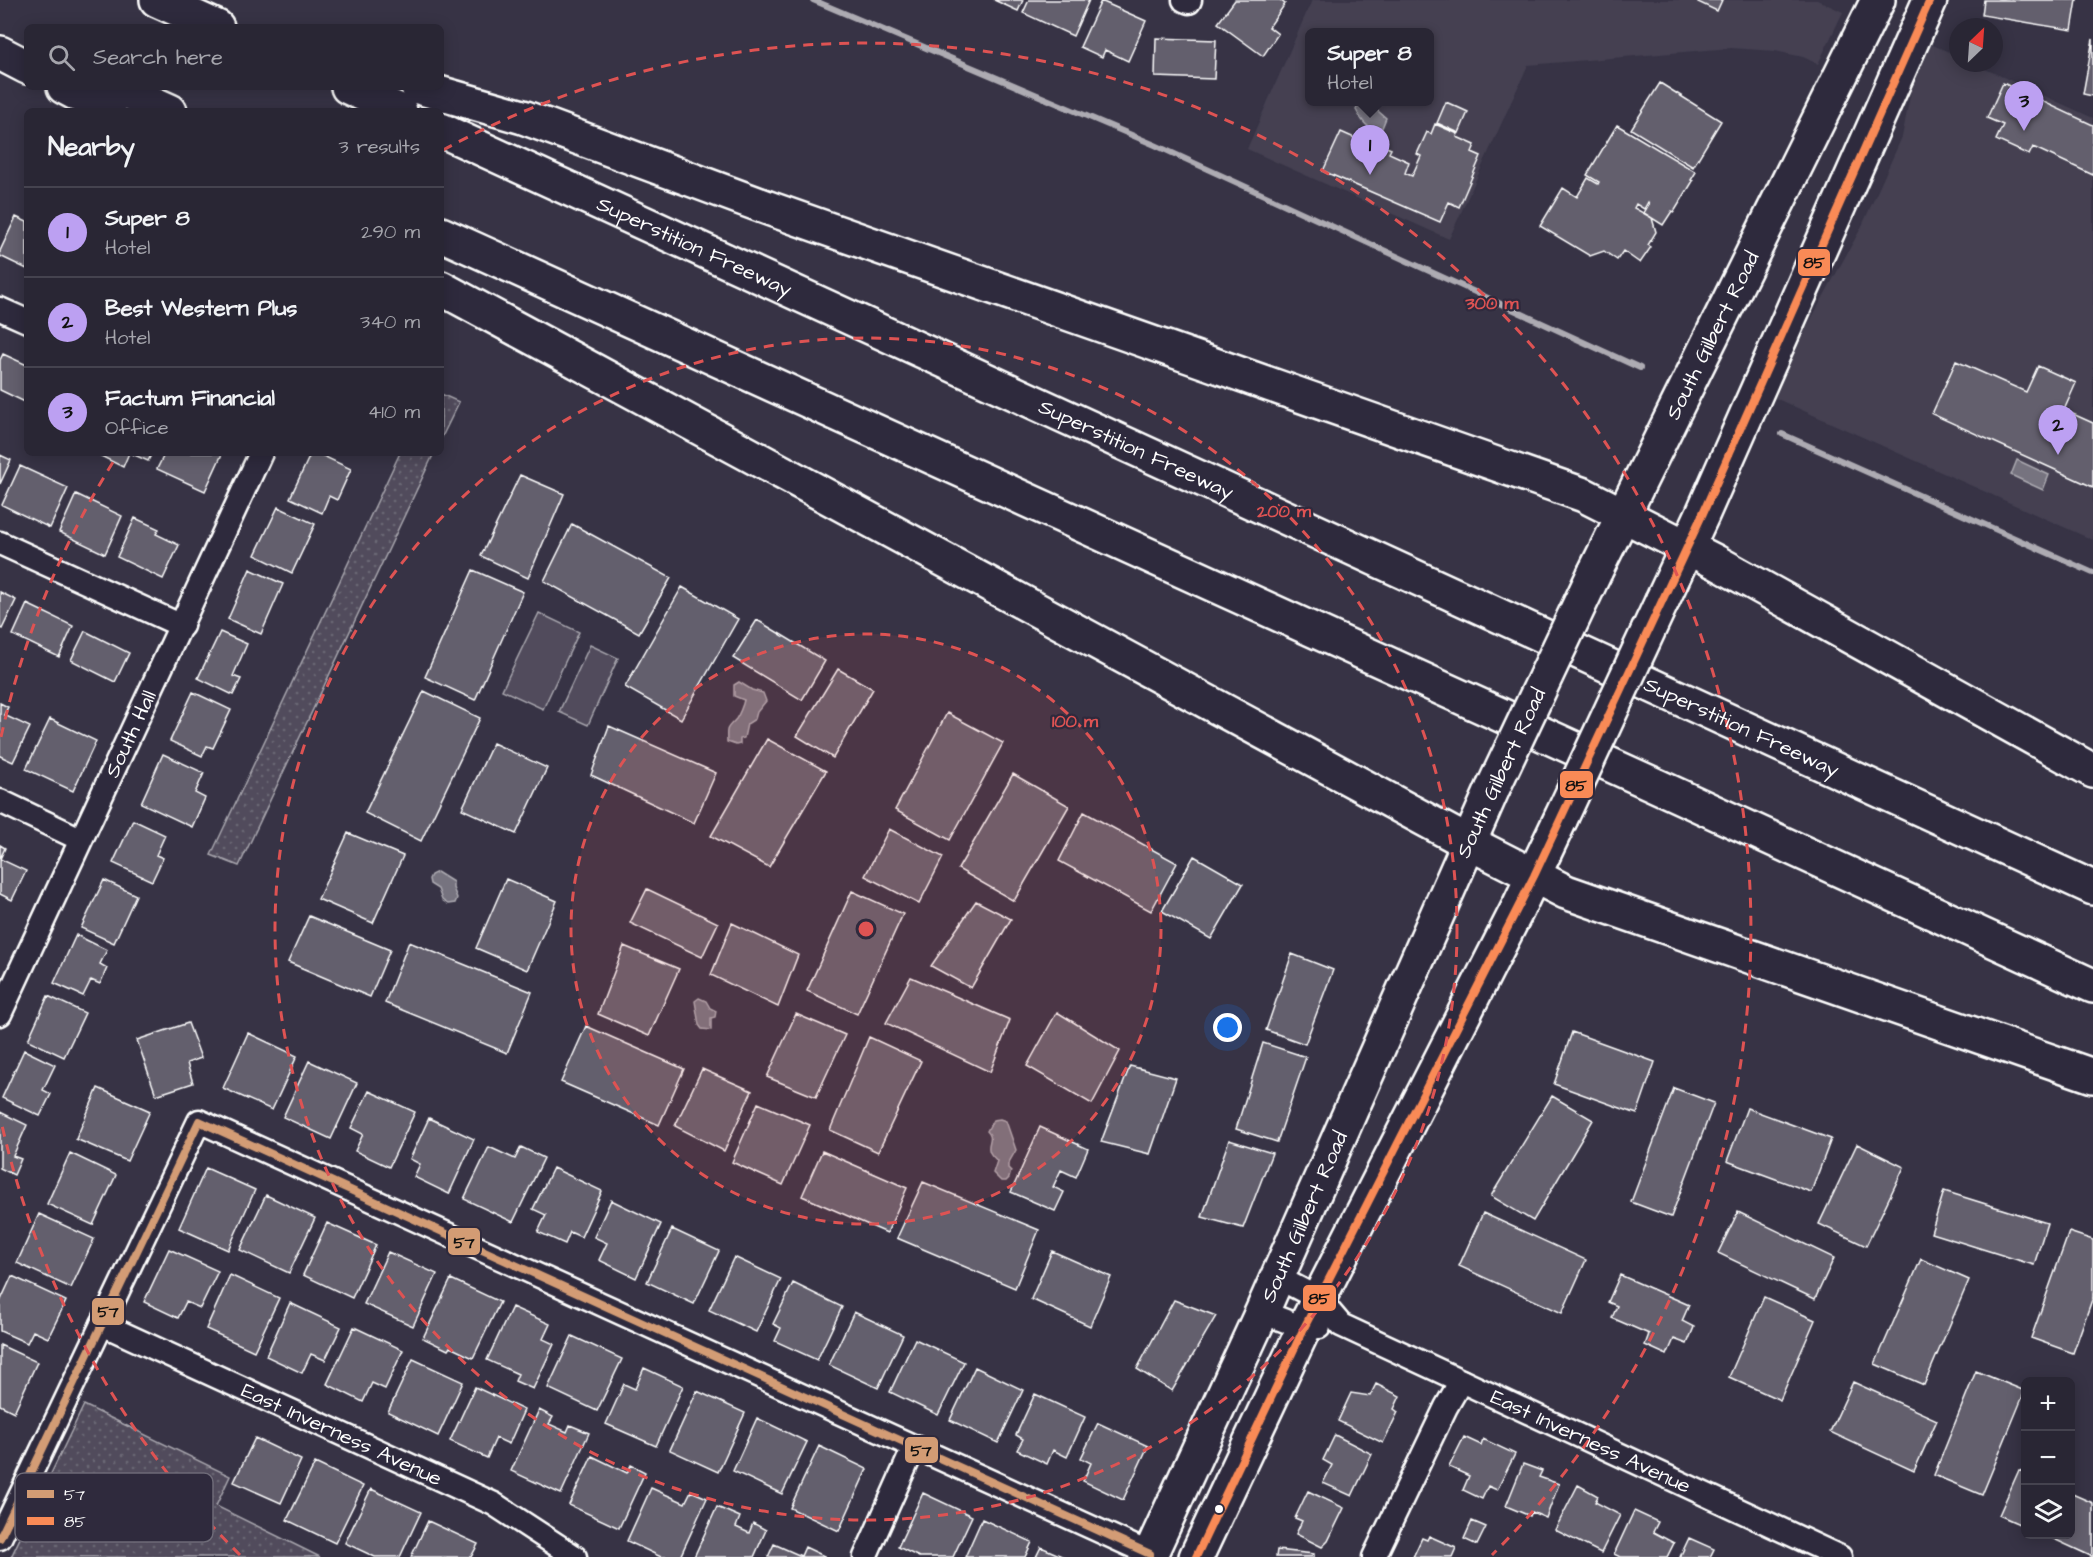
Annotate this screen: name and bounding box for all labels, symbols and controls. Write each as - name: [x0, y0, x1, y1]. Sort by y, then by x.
- north arrow: [1949, 18, 2003, 72]
- search box: [24, 24, 444, 90]
- popup: [1305, 28, 1434, 106]
- text: Super 8: [1327, 38, 1412, 69]
- icon: search: [45, 41, 78, 74]
- text: Search here: [93, 42, 223, 73]
- text: Hotel: [1327, 69, 1373, 97]
- pin: 3: [2004, 82, 2044, 131]
- pin: 1: [1350, 126, 1390, 175]
- text: Nearby: [48, 129, 135, 165]
- text: 3 results: [338, 133, 420, 161]
- street label: Superstition Freeway: [592, 189, 797, 306]
- text: Super 8: [105, 203, 190, 234]
- text: 1: [66, 218, 69, 246]
- text: 290 m: [361, 218, 420, 246]
- text: Hotel: [105, 234, 150, 262]
- street label: South Gilbert Road: [1658, 246, 1766, 424]
- line badge: 85: [1797, 248, 1831, 277]
- text: 85: [1803, 252, 1826, 274]
- text: 300 m: [1464, 291, 1520, 316]
- text: Best Western Plus: [105, 293, 297, 324]
- text: 2: [62, 308, 73, 336]
- text: 340 m: [360, 308, 420, 336]
- text: Hotel: [105, 324, 150, 352]
- text: Factum Financial: [105, 383, 275, 414]
- street label: Superstition Freeway: [1034, 392, 1239, 508]
- text: 3: [62, 398, 73, 426]
- text: 410 m: [368, 398, 420, 426]
- pin: 2: [2038, 406, 2078, 455]
- text: Office: [105, 414, 169, 442]
- text: 200 m: [1256, 499, 1312, 524]
- street label: Superstition Freeway: [1639, 669, 1844, 786]
- street label: South Gilbert Road: [1449, 683, 1553, 863]
- street label: South Hall: [97, 685, 163, 782]
- text: 100 m: [1052, 709, 1099, 734]
- line badge: 85: [1559, 770, 1594, 799]
- text: 85: [1565, 775, 1588, 797]
- centre of rings: [856, 919, 876, 939]
- your location: [1213, 1013, 1242, 1042]
- street label: South Gilbert Road: [1254, 1126, 1355, 1307]
- line badge: 57: [447, 1227, 481, 1256]
- text: 57: [453, 1232, 475, 1254]
- line badge: 85: [1302, 1284, 1337, 1312]
- text: 85: [1308, 1288, 1331, 1310]
- line badge: 57: [91, 1297, 125, 1326]
- text: 57: [97, 1301, 119, 1323]
- street label: East Inverness Avenue: [237, 1376, 447, 1493]
- map controls: [2021, 1377, 2075, 1539]
- button: +: [2021, 1377, 2075, 1431]
- street label: East Inverness Avenue: [1486, 1382, 1696, 1500]
- button: −: [2021, 1431, 2075, 1485]
- line badge: 57: [904, 1436, 939, 1464]
- text: 57: [910, 1440, 932, 1462]
- legend: [15, 1473, 213, 1542]
- text: 57: [64, 1484, 85, 1506]
- button: layers: [2021, 1485, 2075, 1539]
- unlabelled marker: [1213, 1503, 1225, 1515]
- text: 85: [64, 1511, 86, 1533]

